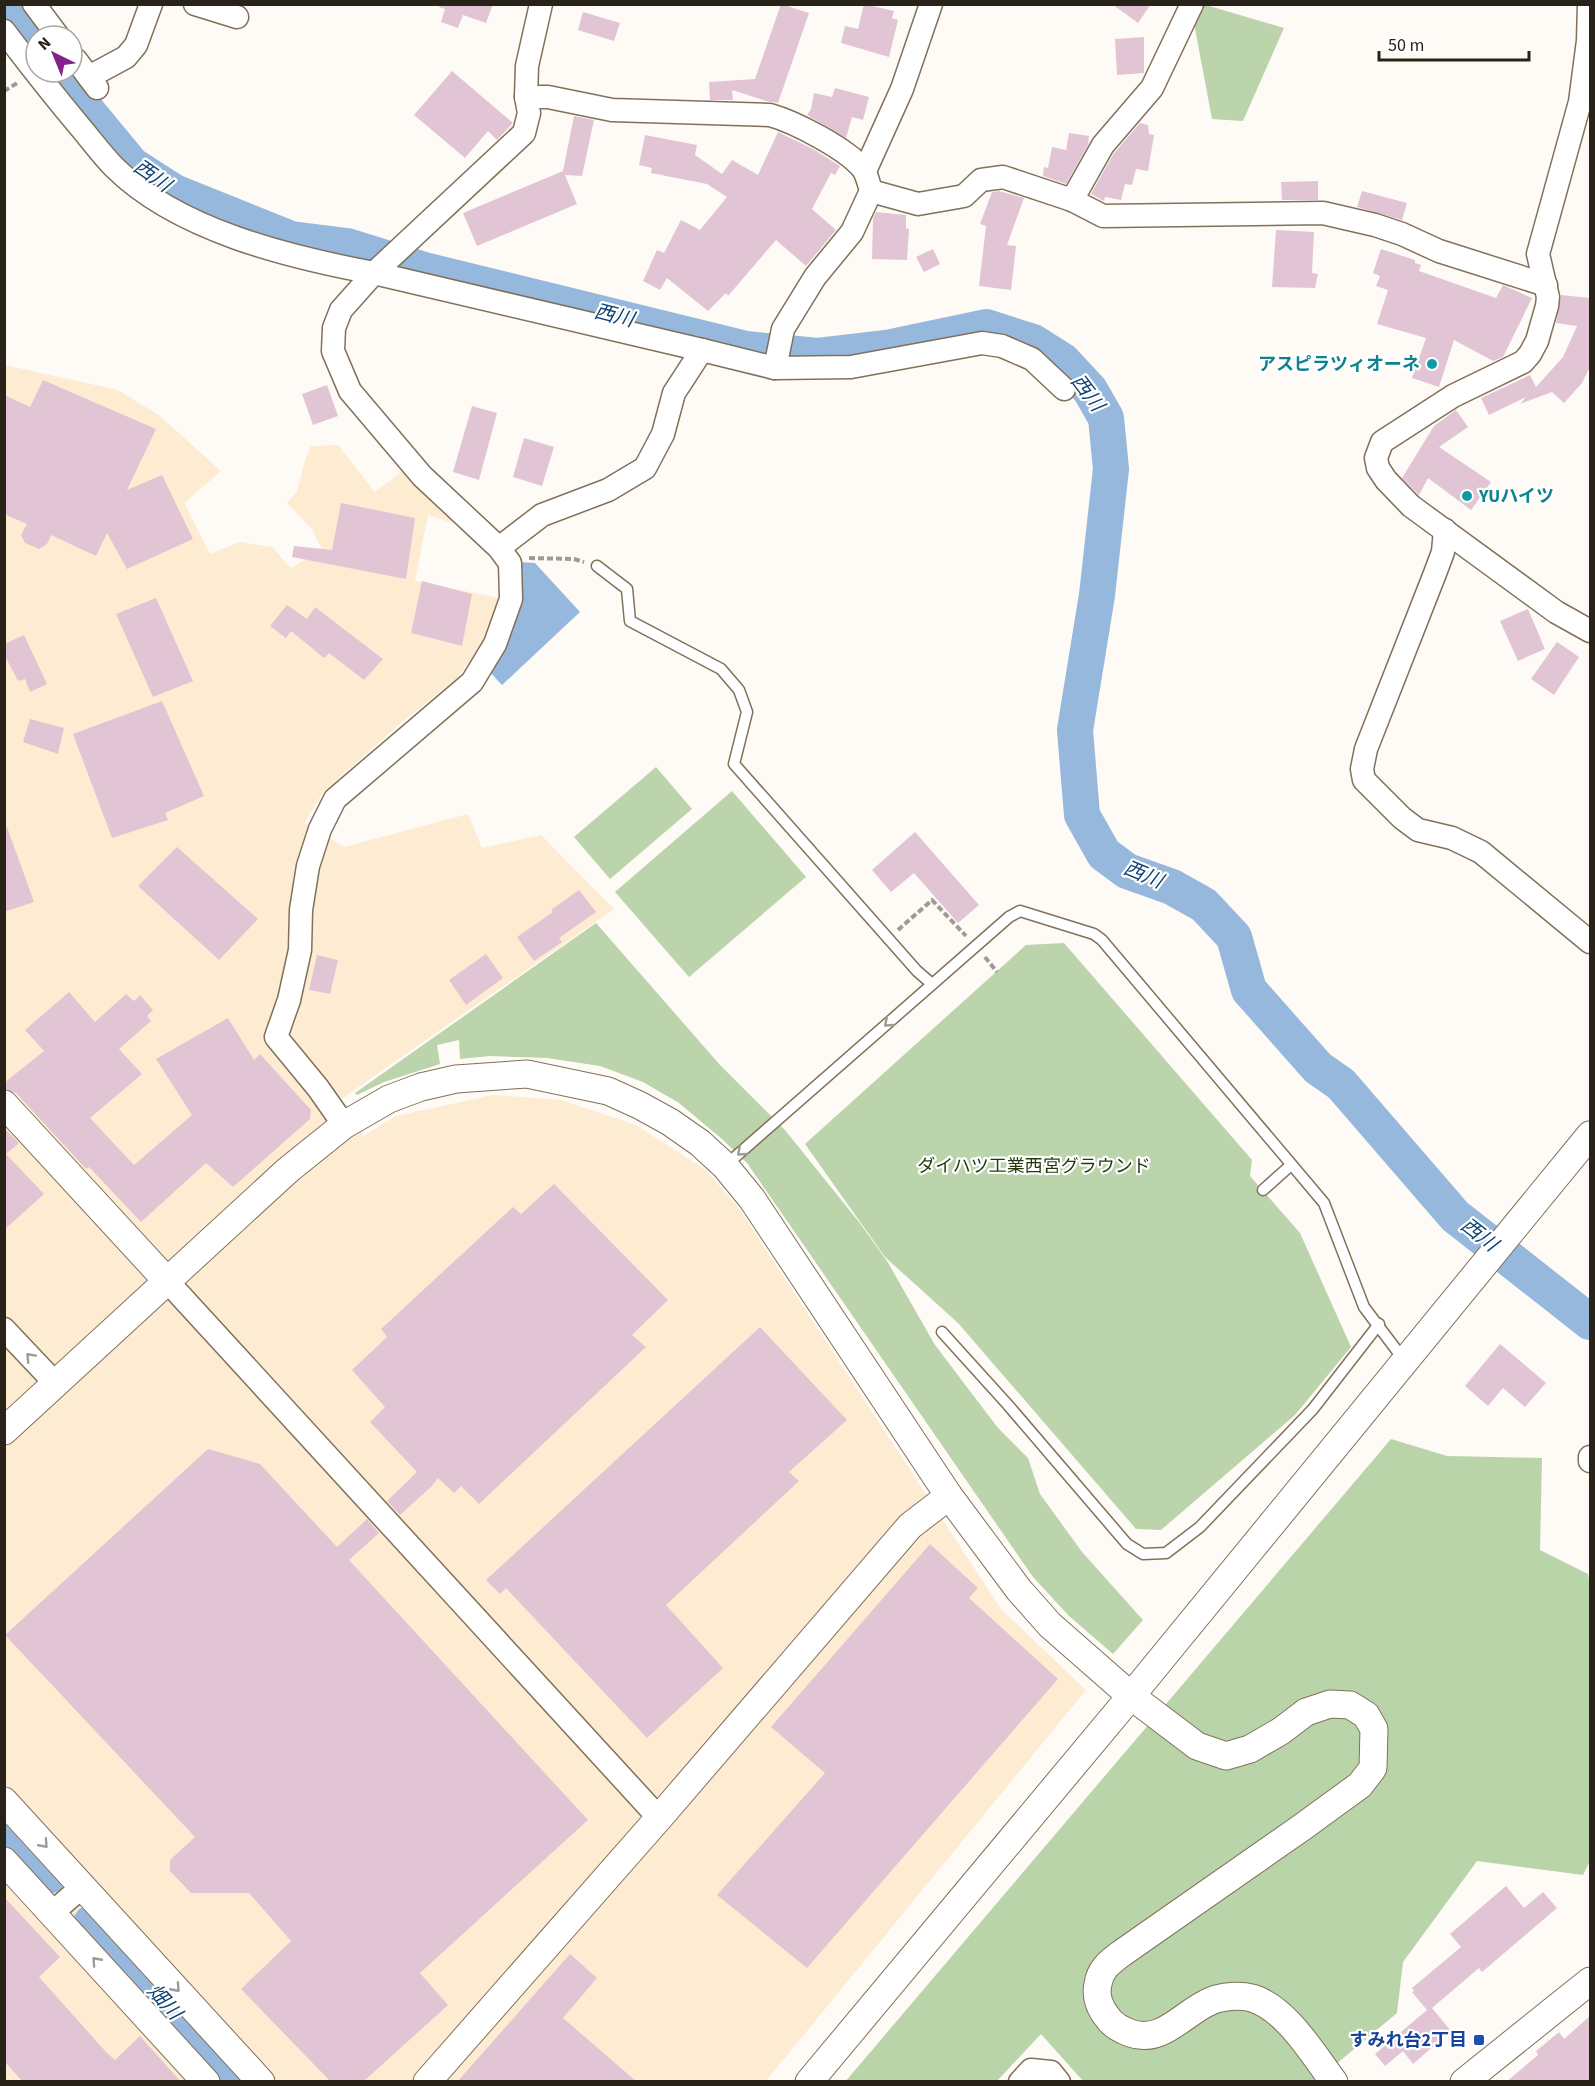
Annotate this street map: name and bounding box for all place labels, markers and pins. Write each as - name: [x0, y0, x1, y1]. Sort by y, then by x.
- place label: アスピラツィオーネ: [1258, 352, 1420, 377]
- marker: アスピラツィオーネ: [1425, 357, 1439, 371]
- place label: YUハイツ: [1478, 484, 1554, 509]
- marker: YUハイツ: [1460, 489, 1474, 503]
- place label: すみれ台2丁目: [1349, 2028, 1467, 2053]
- marker: すみれ台2丁目: [1472, 2033, 1486, 2047]

